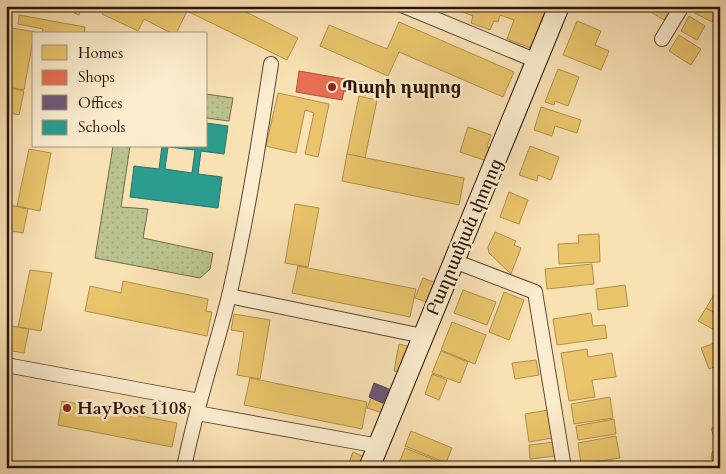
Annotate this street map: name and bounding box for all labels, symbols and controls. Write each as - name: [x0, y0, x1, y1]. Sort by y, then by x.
- legend: [32, 32, 208, 148]
- text: Homes: [78, 43, 123, 63]
- text: Shops: [78, 67, 115, 87]
- place label: Պարի դպրոց: [342, 75, 462, 100]
- marker: Պարի դպրոց: [326, 81, 338, 93]
- text: Offices: [78, 93, 123, 113]
- text: Schools: [78, 117, 126, 137]
- street label: Բաղրամյան փողոց: [420, 155, 509, 319]
- place label: HayPost 1108: [77, 396, 187, 421]
- marker: HayPost 1108: [61, 402, 73, 414]

